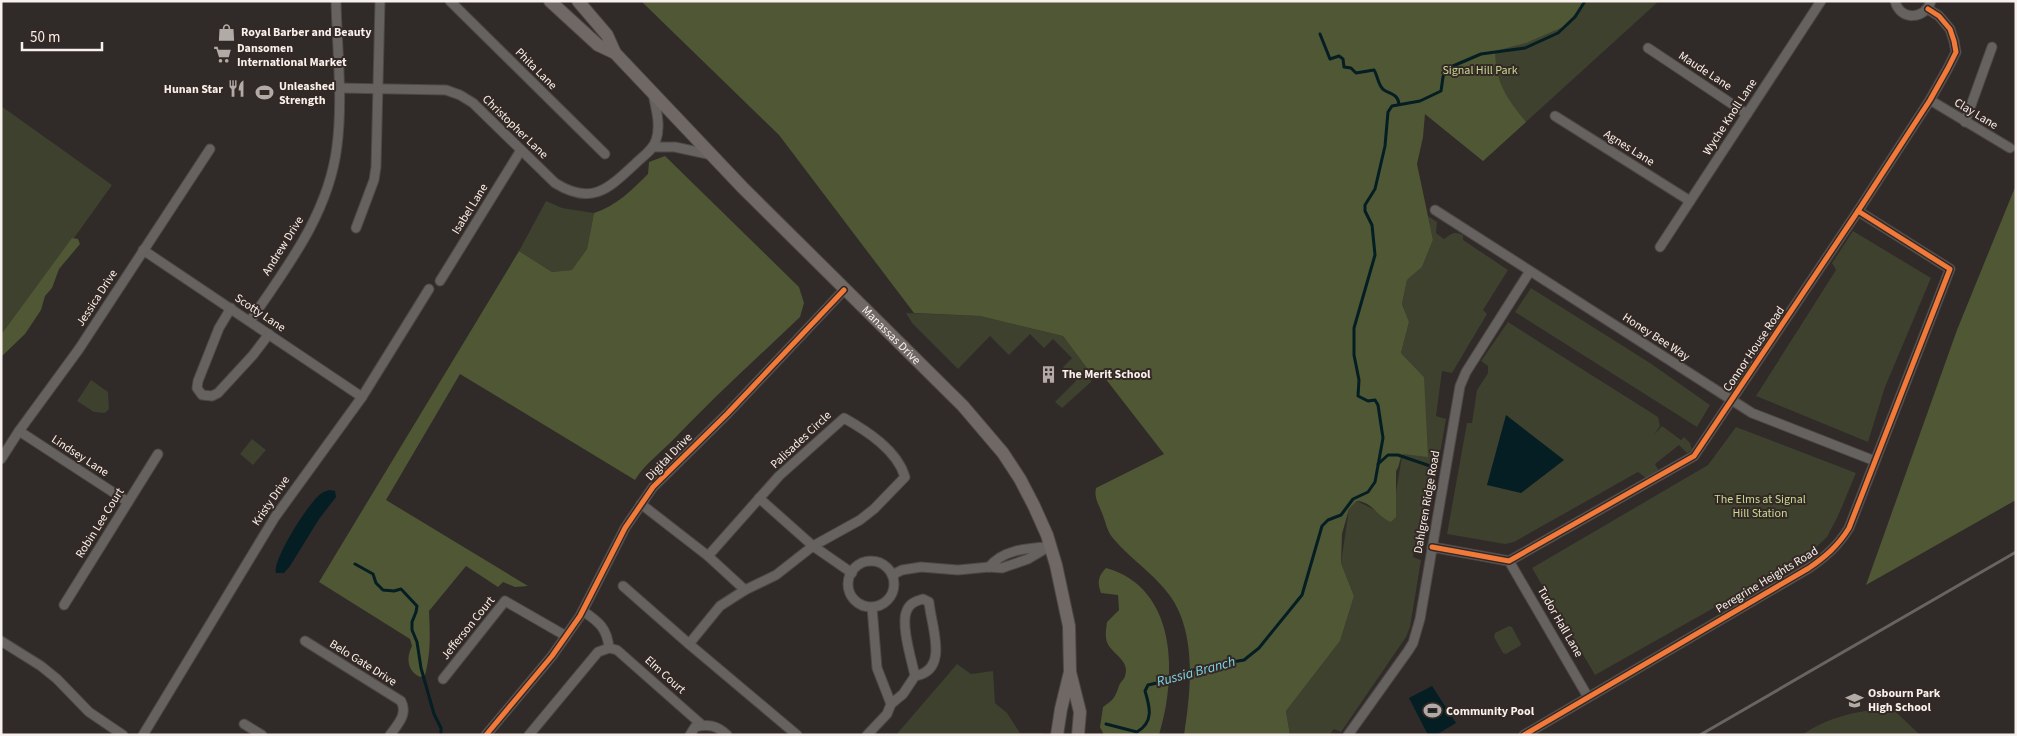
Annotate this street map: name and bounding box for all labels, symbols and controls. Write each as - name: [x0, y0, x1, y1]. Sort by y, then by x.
- scale bar: [22, 20, 102, 52]
- shop icon: Royal Barber and Beauty: [217, 22, 237, 42]
- place label: Royal Barber and Beauty: [241, 24, 372, 41]
- text: 50 m: [30, 27, 60, 48]
- place label: Dansomen International Market: [237, 40, 347, 71]
- street label: Phita Lane: [511, 44, 561, 94]
- supermarket icon: Dansomen International Market: [213, 45, 233, 65]
- street label: Maude Lane: [1675, 47, 1735, 95]
- park label: Signal Hill Park: [1442, 62, 1518, 79]
- street label: Wyche Knoll Lane: [1699, 75, 1761, 159]
- place label: Unleashed Strength: [279, 78, 335, 109]
- restaurant icon: Hunan Star: [227, 79, 247, 99]
- place label: Hunan Star: [164, 81, 223, 98]
- sports icon: Unleashed Strength: [255, 83, 275, 103]
- street label: Christopher Lane: [478, 91, 552, 163]
- street label: Clay Lane: [1951, 94, 2001, 134]
- street label: Agnes Lane: [1600, 126, 1658, 170]
- street label: Isabel Lane: [448, 180, 492, 238]
- street label: Andrew Drive: [258, 213, 308, 279]
- street label: Jessica Drive: [72, 266, 122, 330]
- street label: Scotty Lane: [231, 290, 289, 336]
- street label: Manassas Drive: [858, 302, 925, 368]
- street label: Connor House Road: [1719, 303, 1789, 395]
- street label: Honey Bee Way: [1619, 309, 1693, 365]
- building icon: The Merit School: [1038, 364, 1058, 384]
- place label: The Merit School: [1062, 366, 1151, 383]
- street label: Palisades Circle: [767, 407, 835, 473]
- street label: Digital Drive: [642, 429, 696, 485]
- street label: Lindsey Lane: [48, 431, 112, 481]
- street label: Dahlgren Ridge Road: [1410, 449, 1444, 555]
- street label: Kristy Drive: [248, 473, 294, 529]
- street label: Robin Lee Court: [72, 485, 128, 561]
- park label: The Elms at Signal Hill Station: [1714, 491, 1806, 522]
- street label: Peregrine Heights Road: [1713, 543, 1821, 617]
- street label: Tudor Hall Lane: [1533, 584, 1587, 660]
- street label: Jefferson Court: [437, 593, 499, 663]
- street label: Belo Gate Drive: [326, 636, 400, 691]
- street label: Elm Court: [641, 652, 689, 698]
- water label: Russia Branch: [1154, 652, 1238, 692]
- place label: Osbourn Park High School: [1868, 685, 1941, 716]
- school or university icon: Osbourn Park High School: [1844, 690, 1864, 710]
- sports icon: Community Pool: [1422, 701, 1442, 721]
- place label: Community Pool: [1446, 703, 1535, 720]

